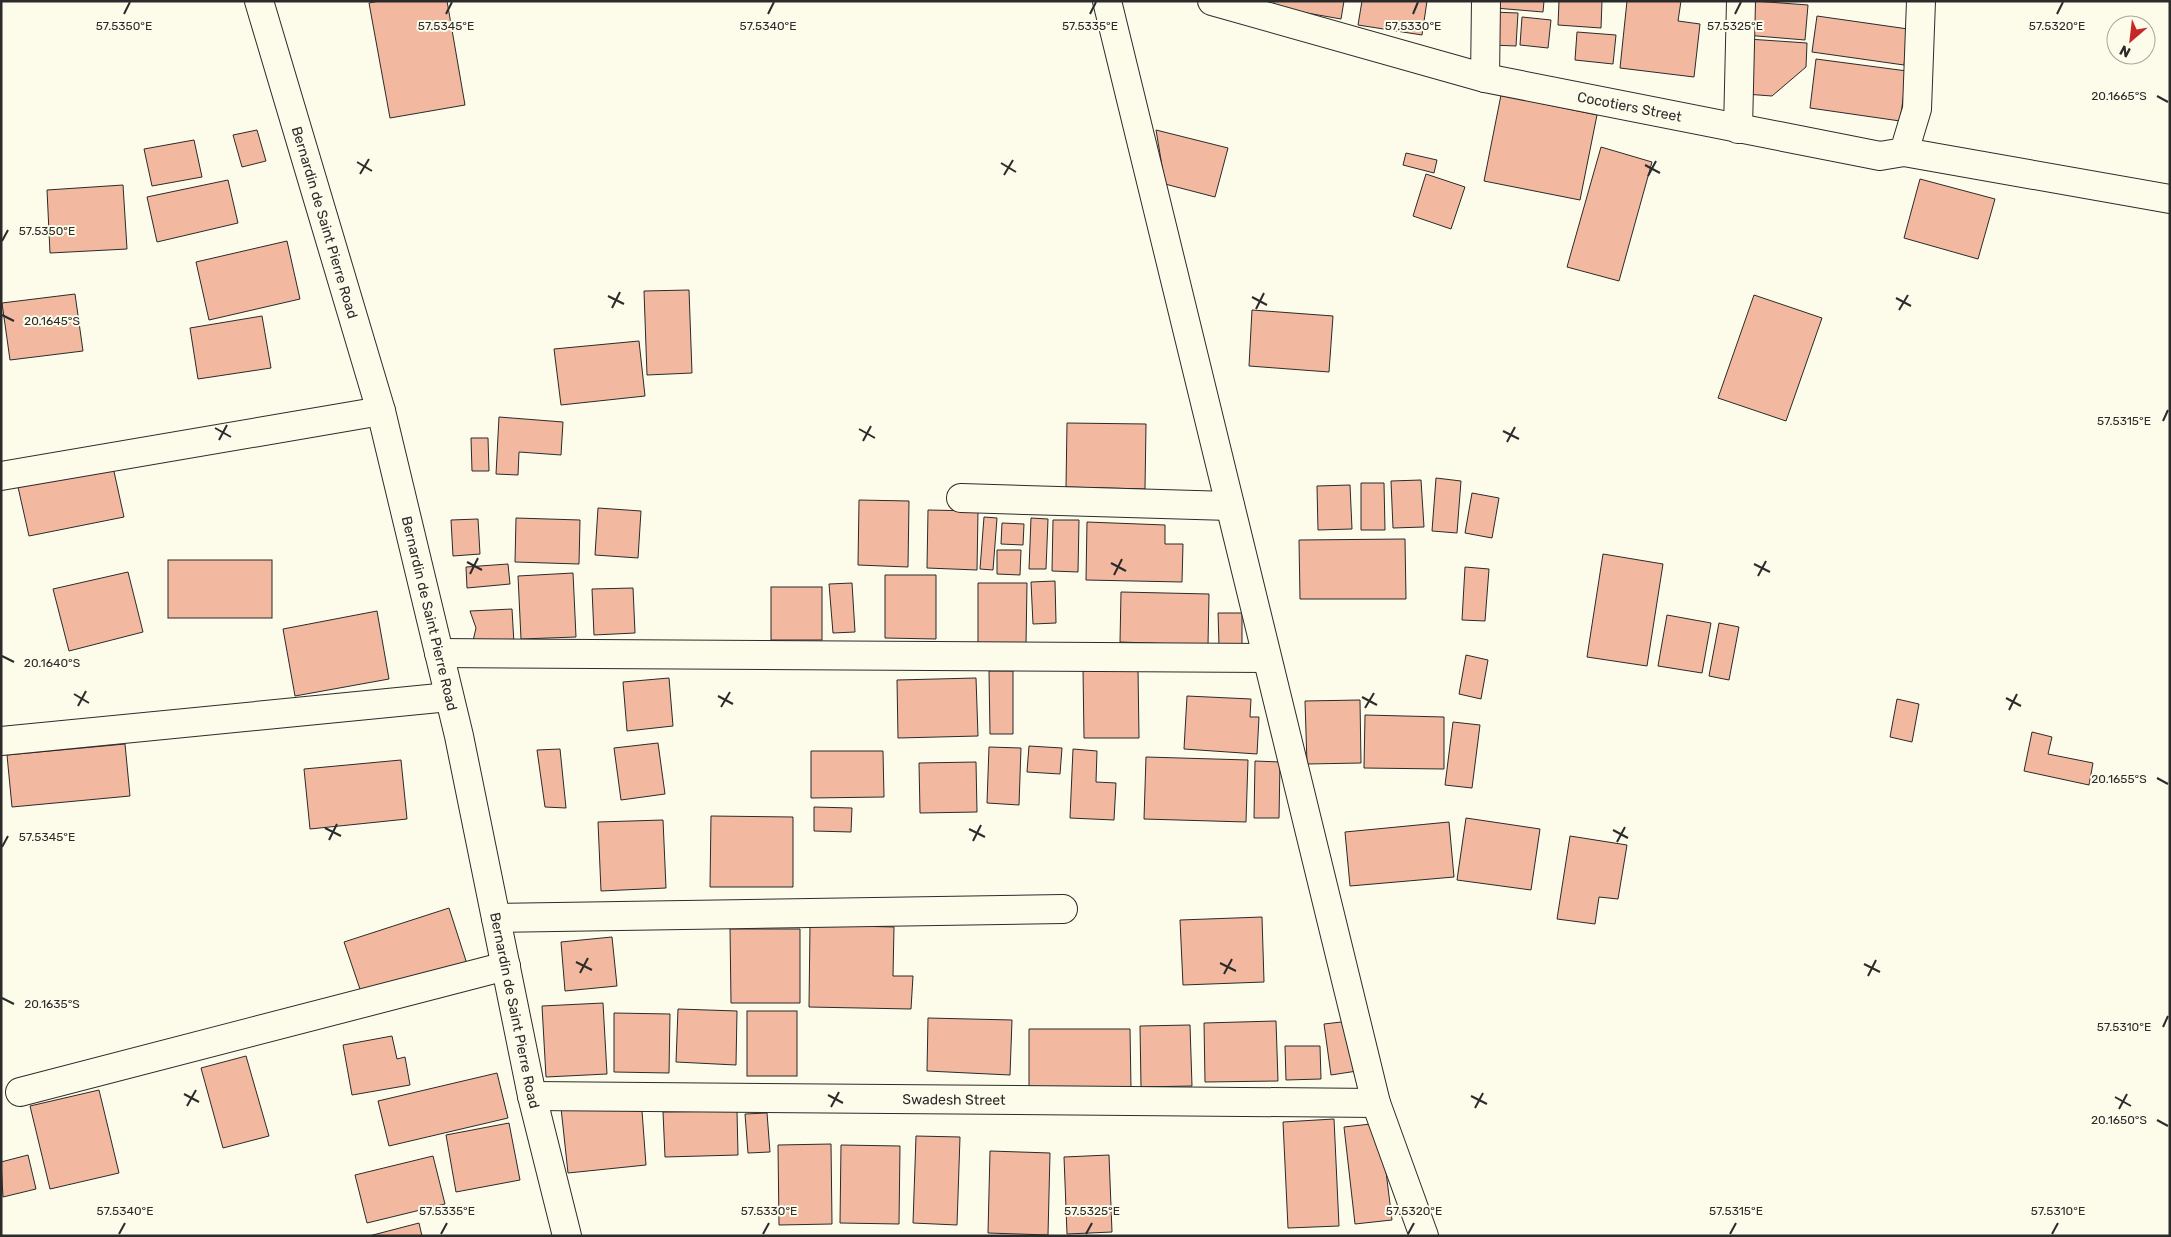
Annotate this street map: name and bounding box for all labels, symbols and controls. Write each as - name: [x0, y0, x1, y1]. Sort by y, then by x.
- north arrow: [2106, 15, 2156, 65]
- text: 57.5350°E: [96, 19, 152, 33]
- text: 57.5345°E: [418, 19, 474, 33]
- text: 57.5340°E: [740, 19, 796, 33]
- text: 57.5335°E: [1062, 19, 1118, 33]
- text: 57.5330°E: [1385, 19, 1441, 33]
- text: 57.5325°E: [1707, 19, 1763, 33]
- text: 57.5320°E: [2029, 19, 2085, 33]
- text: N: [2117, 41, 2134, 61]
- street label: Cocotiers Street: [1576, 88, 1684, 126]
- text: 20.1665°S: [2091, 89, 2147, 103]
- street label: Bernardin de Saint Pierre Road: [288, 124, 361, 321]
- text: 57.5350°E: [19, 224, 75, 238]
- text: 20.1645°S: [24, 314, 80, 328]
- text: 57.5315°E: [2097, 414, 2151, 428]
- street label: Bernardin de Saint Pierre Road: [398, 515, 461, 713]
- text: 20.1640°S: [24, 656, 80, 670]
- text: 20.1655°S: [2091, 772, 2147, 786]
- text: 57.5345°E: [19, 830, 75, 844]
- street label: Bernardin de Saint Pierre Road: [486, 911, 543, 1110]
- text: 20.1635°S: [24, 997, 80, 1011]
- text: 57.5310°E: [2097, 1020, 2151, 1034]
- street label: Swadesh Street: [902, 1091, 1006, 1109]
- text: 20.1650°S: [2091, 1113, 2147, 1127]
- text: 57.5340°E: [97, 1204, 153, 1218]
- text: 57.5335°E: [419, 1204, 475, 1218]
- text: 57.5330°E: [741, 1204, 797, 1218]
- text: 57.5325°E: [1064, 1204, 1120, 1218]
- text: 57.5320°E: [1386, 1204, 1442, 1218]
- text: 57.5315°E: [1709, 1204, 1763, 1218]
- text: 57.5310°E: [2031, 1204, 2085, 1218]

